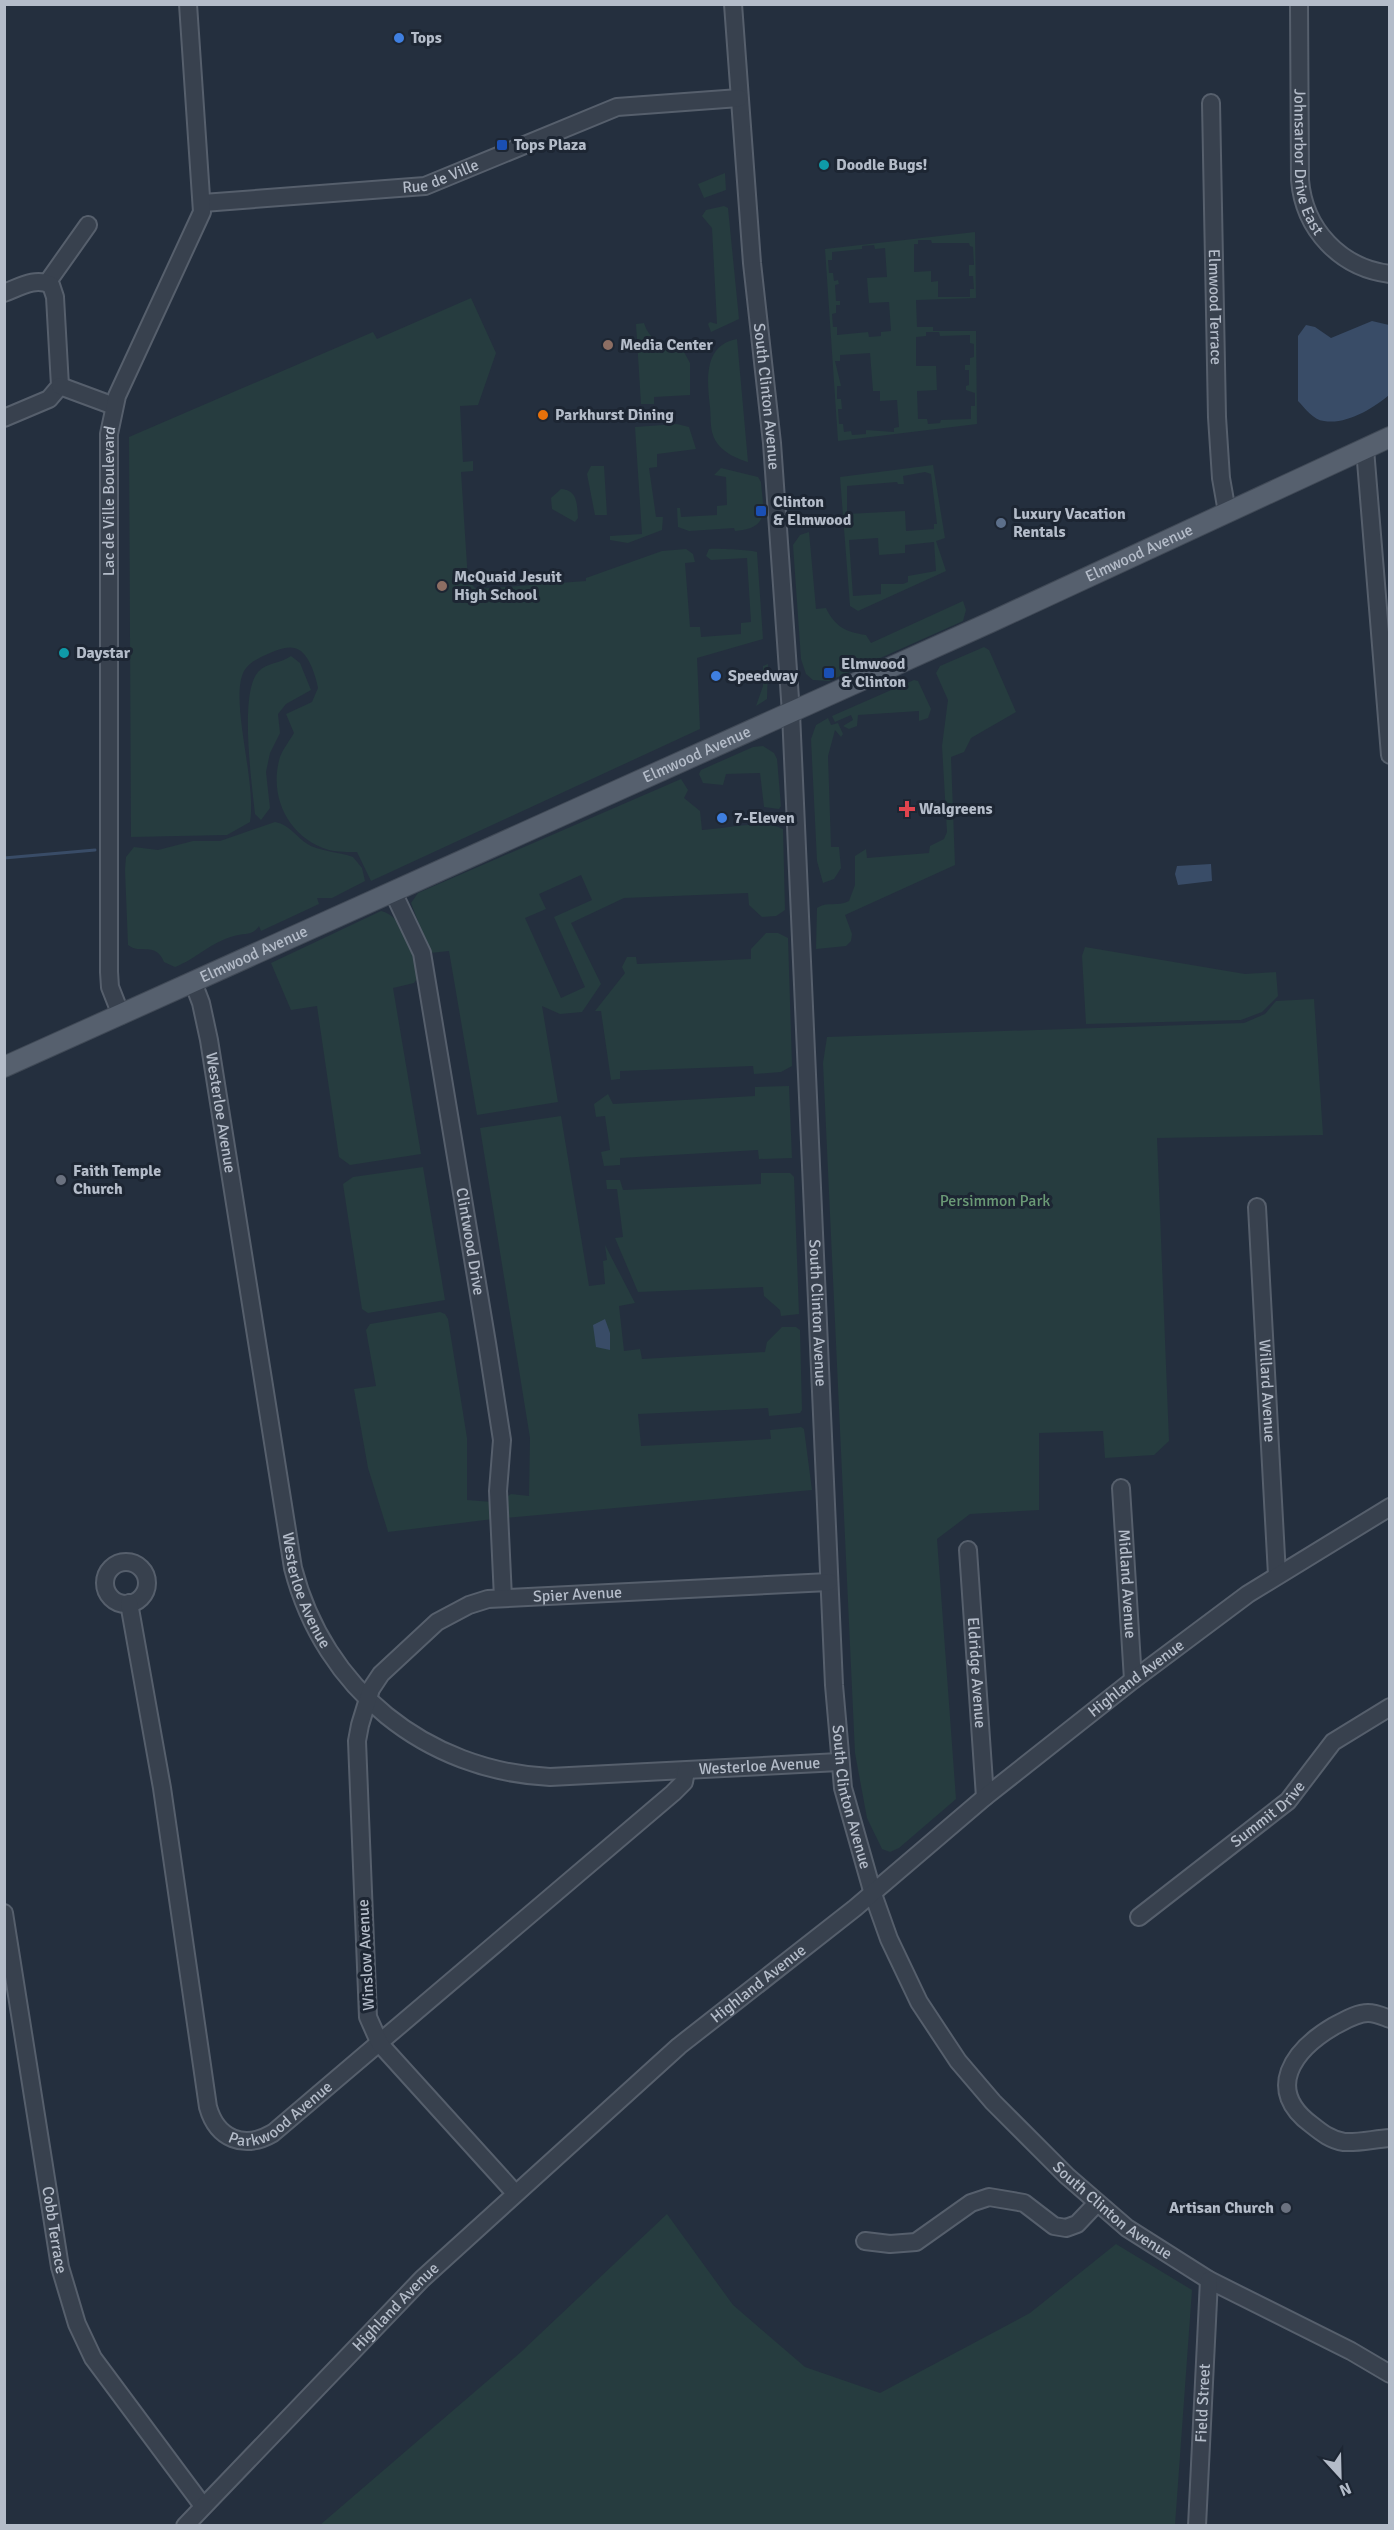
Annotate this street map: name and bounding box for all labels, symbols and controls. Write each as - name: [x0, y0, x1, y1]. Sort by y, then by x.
- place label: Tops: [411, 28, 442, 48]
- marker: Tops: [392, 31, 406, 45]
- street label: Johnsarbor Drive East: [1289, 88, 1328, 239]
- place label: Tops Plaza: [514, 135, 586, 155]
- marker: Tops Plaza: [495, 138, 509, 152]
- street label: Rue de Ville: [402, 155, 482, 198]
- place label: Doodle Bugs!: [836, 155, 928, 175]
- marker: Doodle Bugs!: [817, 158, 831, 172]
- street label: Elmwood Terrace: [1204, 249, 1226, 365]
- street label: South Clinton Avenue: [749, 322, 784, 471]
- place label: Media Center: [620, 335, 714, 355]
- marker: Media Center: [601, 338, 615, 352]
- place label: Parkhurst Dining: [555, 405, 674, 425]
- marker: Parkhurst Dining: [536, 408, 550, 422]
- street label: Lac de Ville Boulevard: [99, 424, 120, 576]
- place label: Clinton & Elmwood: [773, 492, 852, 530]
- marker: Clinton & Elmwood: [754, 504, 768, 518]
- place label: Luxury Vacation Rentals: [1013, 504, 1126, 542]
- marker: Luxury Vacation Rentals: [994, 516, 1008, 530]
- street label: Elmwood Avenue: [1082, 520, 1196, 587]
- place label: McQuaid Jesuit High School: [454, 567, 562, 605]
- marker: McQuaid Jesuit High School: [435, 579, 449, 593]
- place label: Daystar: [76, 643, 131, 663]
- marker: Daystar: [57, 646, 71, 660]
- place label: Elmwood & Clinton: [841, 654, 906, 692]
- place label: Speedway: [728, 666, 798, 686]
- marker: Elmwood & Clinton: [822, 666, 836, 680]
- marker: Speedway: [709, 669, 723, 683]
- street label: Elmwood Avenue: [640, 722, 754, 788]
- place label: Walgreens: [919, 799, 993, 819]
- marker: Walgreens: [900, 802, 914, 816]
- place label: 7-Eleven: [734, 808, 795, 828]
- marker: 7-Eleven: [715, 811, 729, 825]
- street label: Elmwood Avenue: [197, 921, 311, 987]
- street label: Westerloe Avenue: [201, 1051, 240, 1175]
- place label: Faith Temple Church: [73, 1161, 161, 1199]
- marker: Faith Temple Church: [54, 1173, 68, 1187]
- street label: Clintwood Drive: [451, 1186, 489, 1297]
- park label: Persimmon Park: [940, 1191, 1050, 1211]
- street label: South Clinton Avenue: [804, 1239, 831, 1387]
- street label: Willard Avenue: [1254, 1339, 1280, 1443]
- street label: Midland Avenue: [1114, 1529, 1140, 1639]
- street label: Westerloe Avenue: [277, 1531, 335, 1652]
- street label: Spier Avenue: [532, 1582, 623, 1607]
- street label: Eldridge Avenue: [963, 1617, 990, 1729]
- street label: Highland Avenue: [1084, 1635, 1188, 1722]
- street label: South Clinton Avenue: [828, 1724, 875, 1871]
- street label: Westerloe Avenue: [698, 1753, 821, 1779]
- street label: Summit Drive: [1227, 1777, 1310, 1852]
- street label: Winslow Avenue: [353, 1899, 379, 2011]
- street label: Highland Avenue: [706, 1940, 810, 2027]
- street label: Parkwood Avenue: [225, 2077, 337, 2151]
- street label: South Clinton Avenue: [1048, 2157, 1176, 2264]
- street label: Cobb Terrace: [37, 2185, 71, 2276]
- place label: Artisan Church: [1169, 2198, 1274, 2218]
- marker: Artisan Church: [1279, 2201, 1293, 2215]
- street label: Highland Avenue: [348, 2258, 443, 2355]
- street label: Field Street: [1191, 2363, 1215, 2443]
- north arrow: [1310, 2446, 1370, 2506]
- text: N: [1336, 2478, 1354, 2500]

